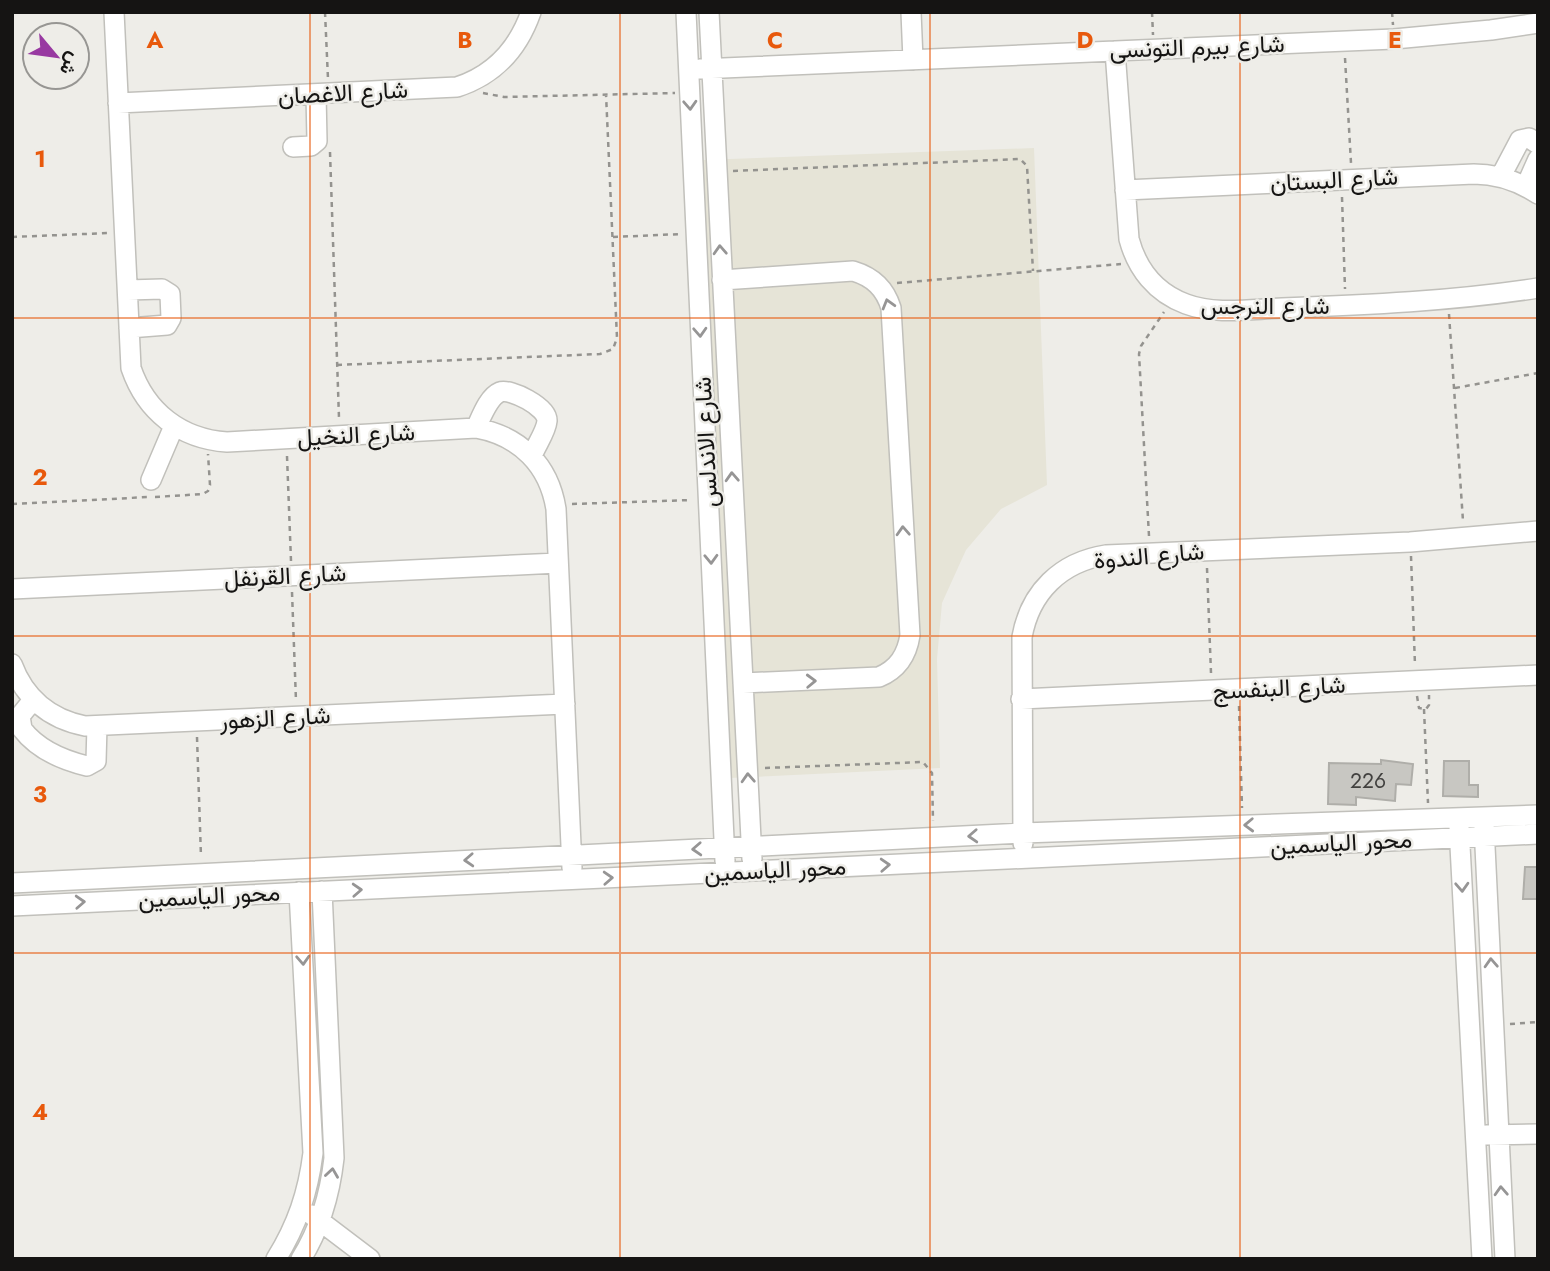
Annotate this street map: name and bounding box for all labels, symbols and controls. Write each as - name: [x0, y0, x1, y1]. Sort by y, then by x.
- north arrow: [21, 21, 91, 91]
- text: A: [146, 23, 164, 57]
- text: B: [457, 23, 473, 57]
- text: C: [767, 23, 783, 57]
- text: D: [1077, 23, 1094, 57]
- text: E: [1388, 23, 1402, 57]
- street label: شارع بيرم التونسى: [1109, 26, 1285, 67]
- text: ش: [53, 47, 88, 81]
- street label: شارع الاغصان: [277, 72, 409, 113]
- one-way arrow: [682, 100, 697, 111]
- text: 1: [34, 142, 46, 176]
- street label: شارع البستان: [1269, 159, 1399, 200]
- one-way arrow: [713, 244, 728, 255]
- street label: شارع النرجس: [1200, 288, 1330, 323]
- one-way arrow: [881, 299, 896, 311]
- one-way arrow: [693, 327, 708, 338]
- street label: شارع الاندلس: [685, 376, 726, 508]
- street label: شارع النخيل: [296, 414, 416, 455]
- text: 2: [32, 460, 48, 494]
- one-way arrow: [725, 472, 740, 483]
- one-way arrow: [896, 525, 911, 536]
- street label: شارع الندوة: [1092, 533, 1206, 578]
- one-way arrow: [703, 554, 718, 565]
- street label: شارع القرنفل: [223, 555, 347, 596]
- street label: شارع البنفسج: [1212, 667, 1346, 708]
- one-way arrow: [806, 673, 817, 688]
- street label: شارع الزهور: [218, 697, 331, 738]
- house number: 226: [1350, 766, 1386, 796]
- one-way arrow: [741, 772, 756, 783]
- text: 3: [33, 777, 47, 811]
- one-way arrow: [1243, 818, 1254, 833]
- street label: محور الياسمين: [1269, 821, 1413, 864]
- one-way arrow: [967, 828, 978, 843]
- one-way arrow: [691, 841, 702, 856]
- street label: محور الياسمين: [703, 848, 847, 891]
- one-way arrow: [464, 852, 475, 867]
- one-way arrow: [879, 857, 890, 872]
- one-way arrow: [603, 870, 614, 885]
- street label: محور الياسمين: [137, 874, 281, 917]
- one-way arrow: [351, 882, 362, 897]
- one-way arrow: [1455, 882, 1470, 893]
- one-way arrow: [75, 895, 86, 910]
- one-way arrow: [295, 955, 310, 966]
- one-way arrow: [1483, 958, 1498, 969]
- text: 4: [32, 1095, 48, 1129]
- one-way arrow: [325, 1167, 340, 1178]
- one-way arrow: [1494, 1185, 1509, 1196]

